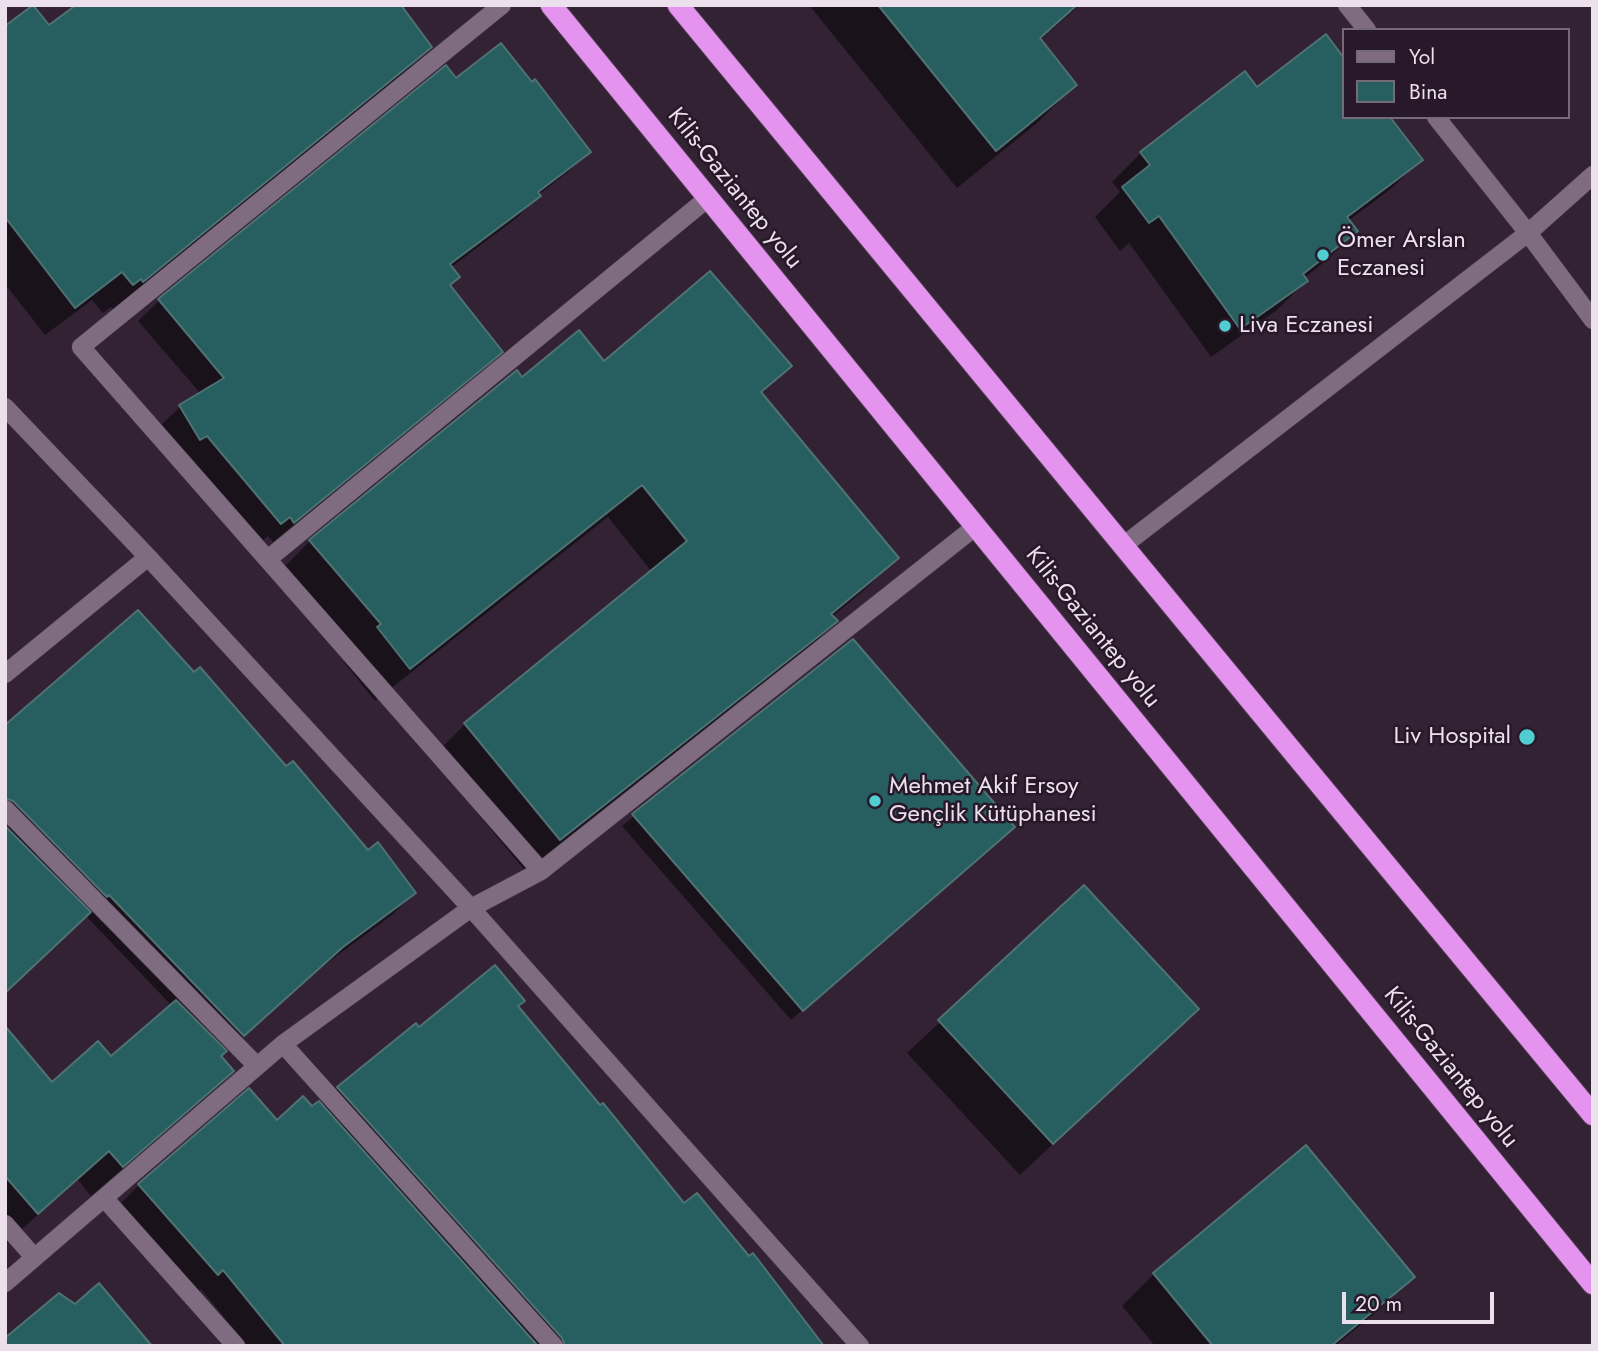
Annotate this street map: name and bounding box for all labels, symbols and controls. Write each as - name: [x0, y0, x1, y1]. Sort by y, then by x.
- legend: [1342, 28, 1570, 119]
- text: Yol: [1409, 42, 1435, 72]
- text: Bina: [1409, 77, 1447, 107]
- street label: Kilis-Gaziantep yolu: [660, 103, 808, 275]
- place label: Ömer Arslan Eczanesi: [1337, 227, 1466, 283]
- marker: Ömer Arslan Eczanesi: [1315, 247, 1331, 263]
- place label: Liva Eczanesi: [1239, 312, 1373, 340]
- marker: Liva Eczanesi: [1217, 318, 1233, 334]
- street label: Kilis-Gaziantep yolu: [1018, 542, 1166, 714]
- place label: Liv Hospital: [1394, 723, 1511, 751]
- marker: Liv Hospital: [1517, 727, 1537, 747]
- place label: Mehmet Akif Ersoy Gençlik Kütüphanesi: [889, 773, 1097, 829]
- marker: Mehmet Akif Ersoy Gençlik Kütüphanesi: [867, 793, 883, 809]
- street label: Kilis-Gaziantep yolu: [1376, 982, 1524, 1154]
- scale bar: [1346, 1278, 1498, 1322]
- text: 20 m: [1355, 1289, 1402, 1319]

